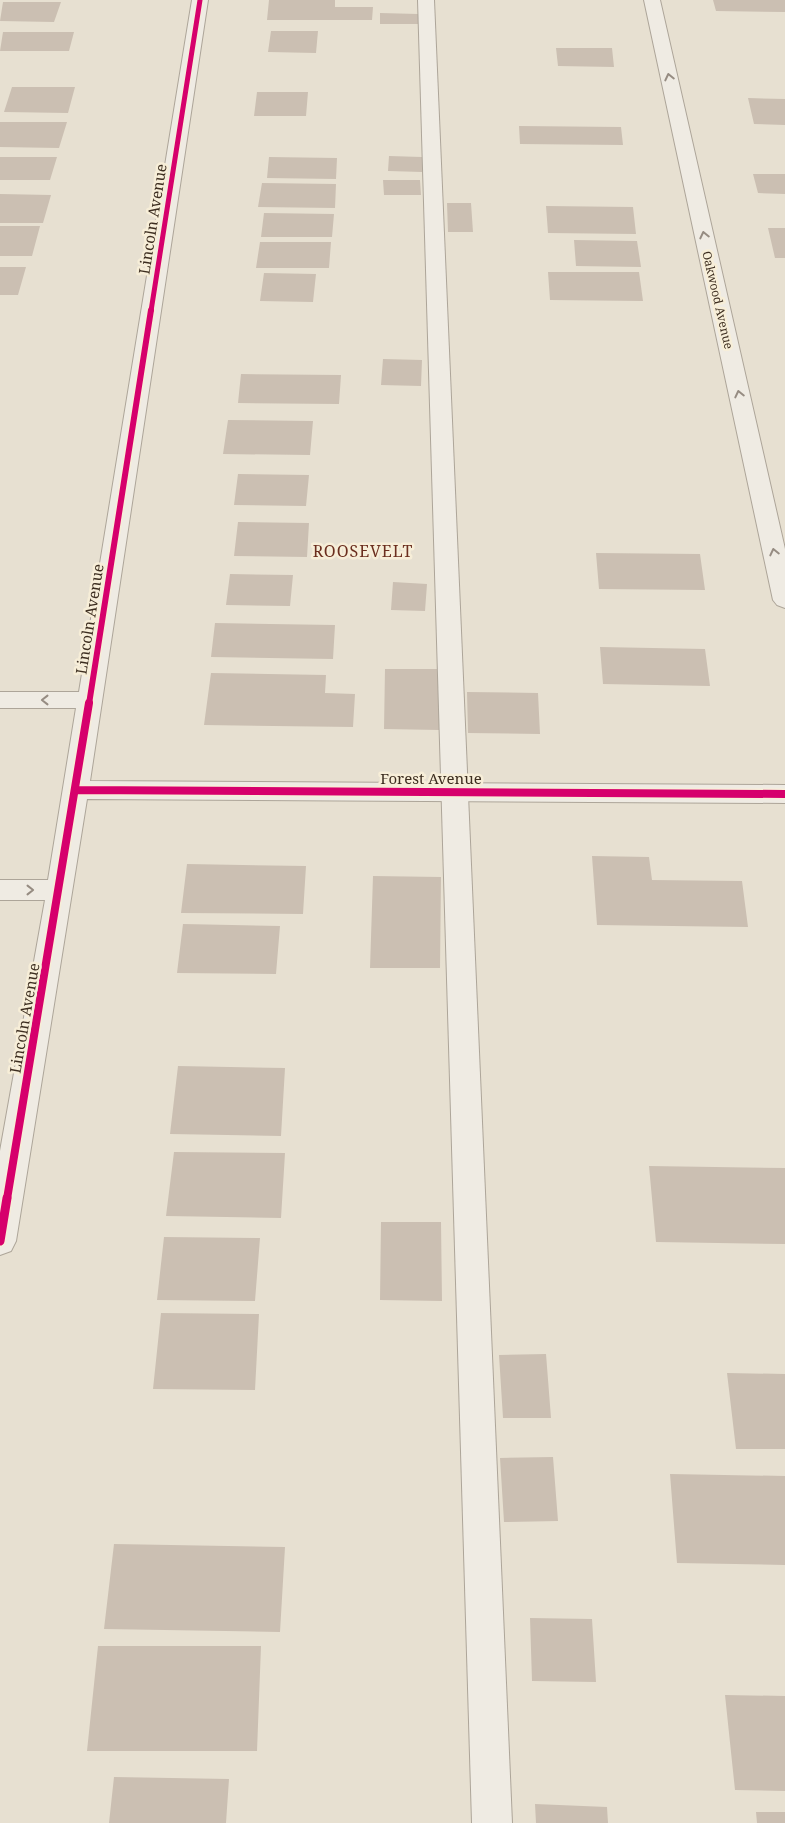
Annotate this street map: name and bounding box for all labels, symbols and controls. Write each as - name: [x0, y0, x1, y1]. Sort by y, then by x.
- one-way arrow: [664, 72, 675, 81]
- street label: Lincoln Avenue: [133, 162, 171, 276]
- one-way arrow: [699, 231, 710, 240]
- street label: Oakwood Avenue: [698, 249, 738, 351]
- one-way arrow: [734, 389, 745, 398]
- district label: ROOSEVELT: [313, 540, 413, 562]
- one-way arrow: [770, 548, 780, 557]
- street label: Lincoln Avenue: [70, 562, 108, 676]
- one-way arrow: [41, 695, 48, 705]
- street label: Forest Avenue: [380, 768, 482, 788]
- one-way arrow: [26, 885, 34, 895]
- street label: Lincoln Avenue: [4, 961, 44, 1075]

